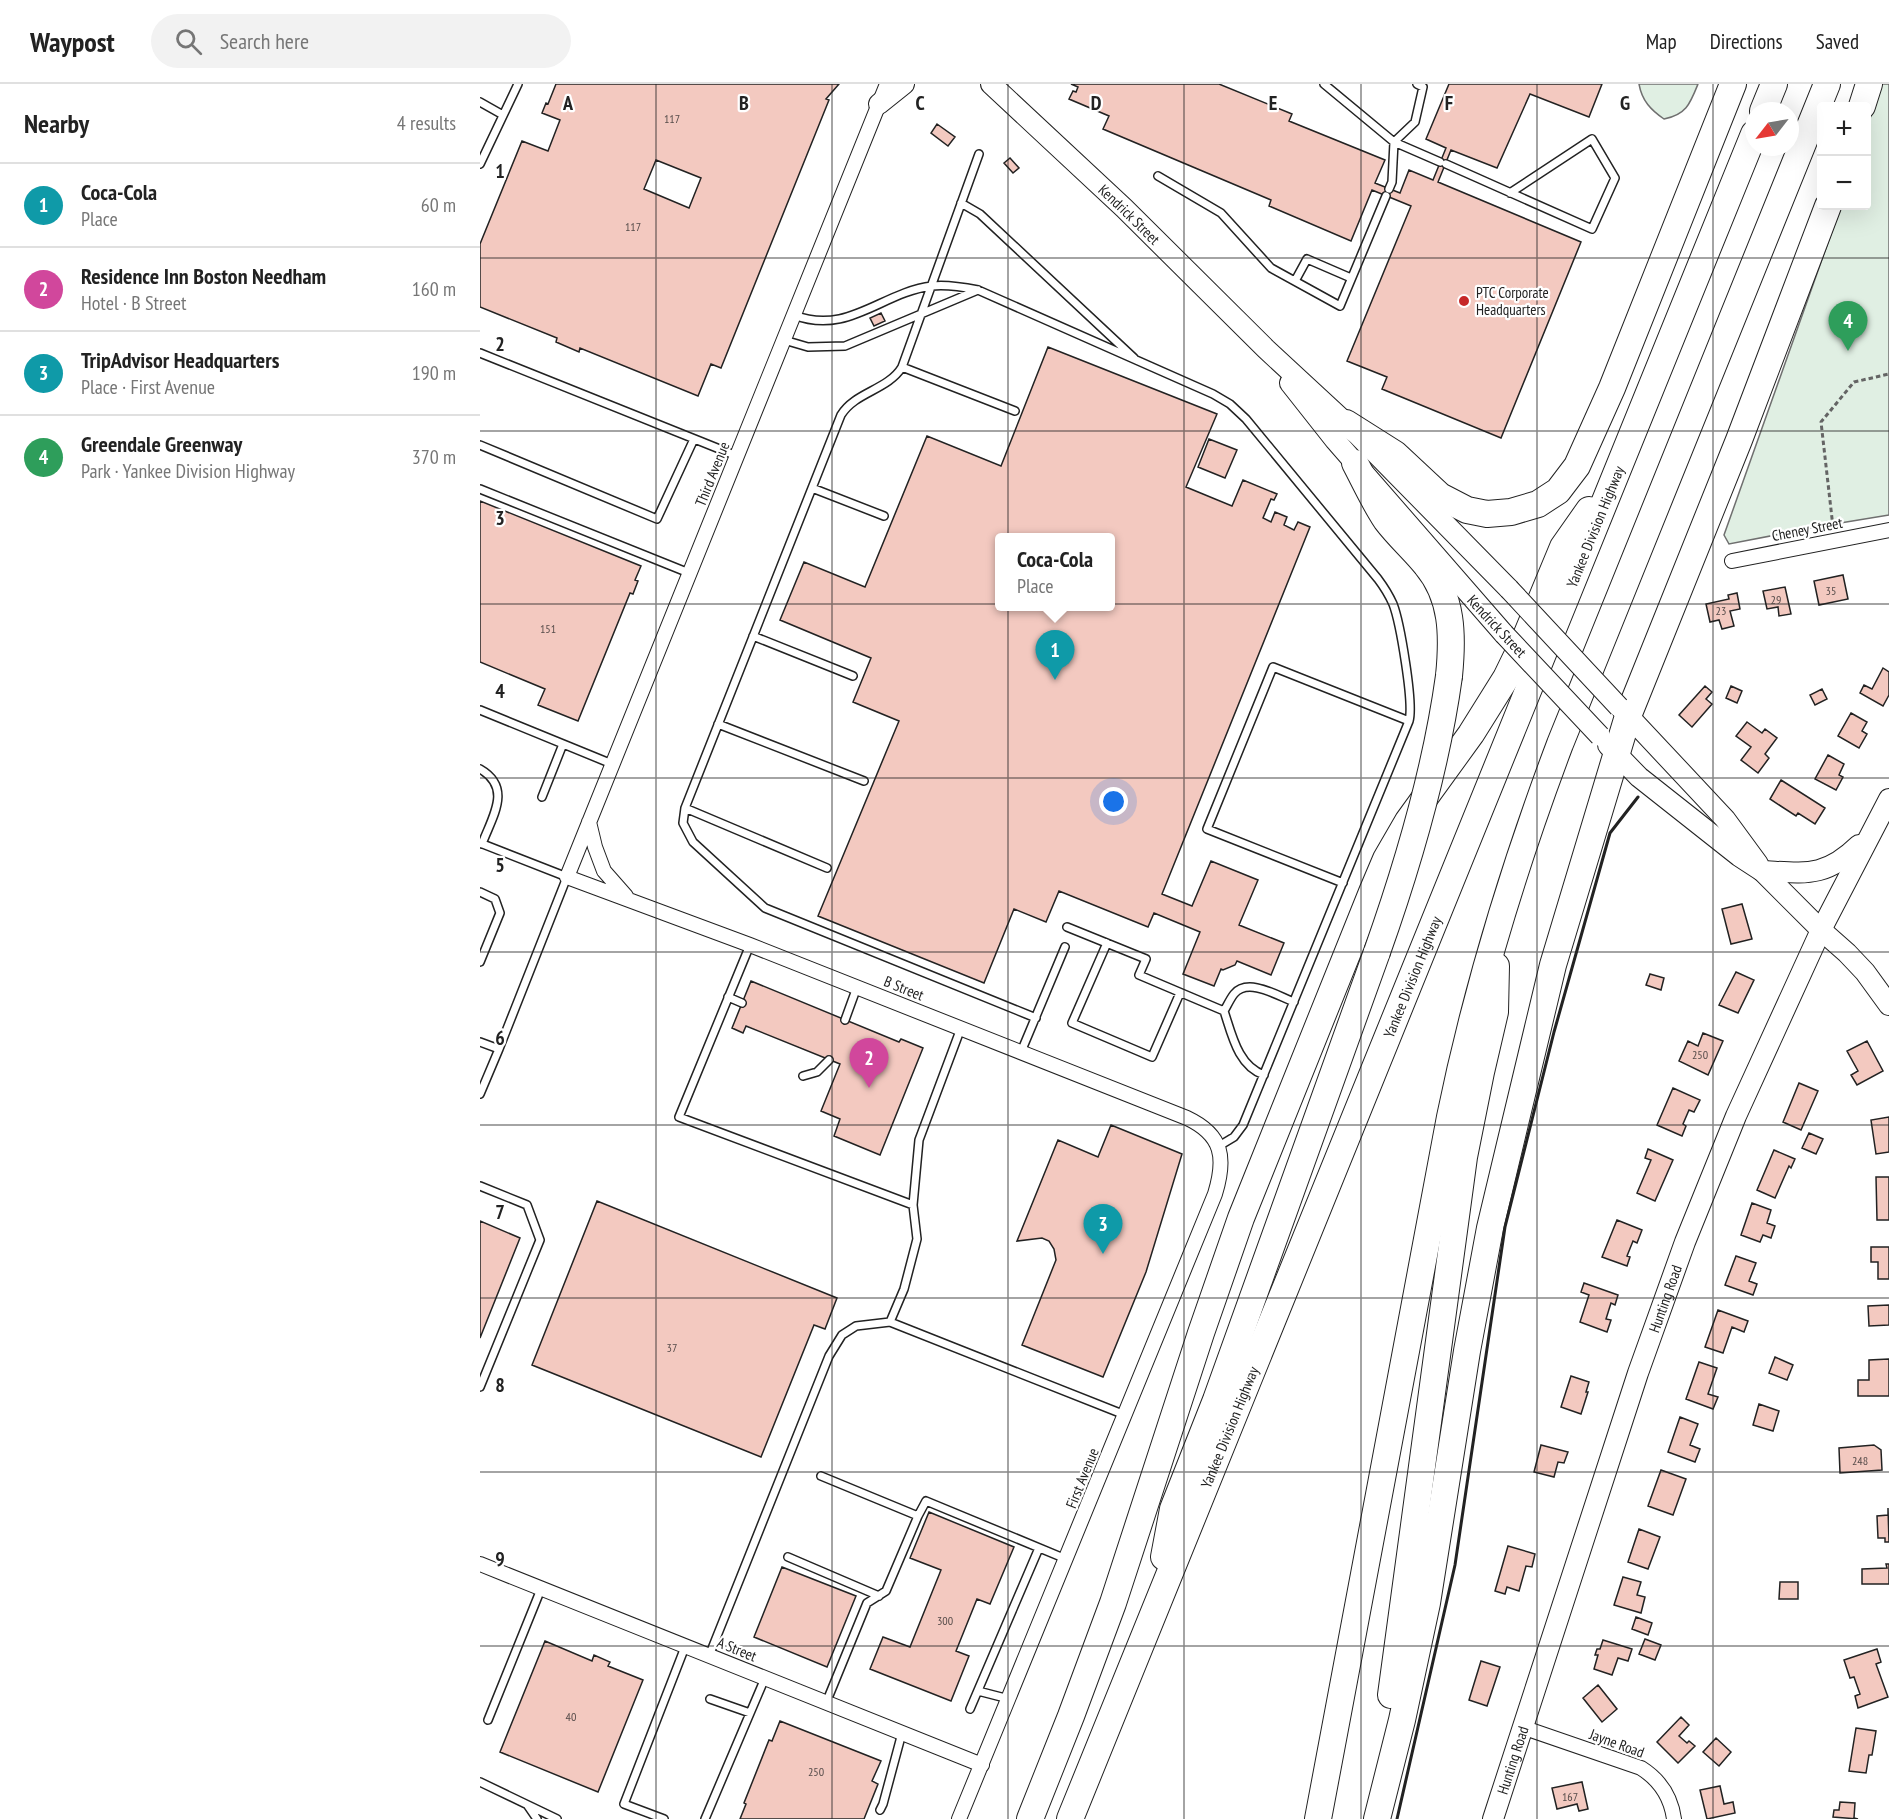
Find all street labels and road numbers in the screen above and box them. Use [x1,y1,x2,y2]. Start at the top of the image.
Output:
street label: Kendrick Street [1095,180,1164,248]
street label: Third Avenue [690,439,734,509]
street label: Yankee Division Highway [1562,463,1628,590]
street label: Cheney Street [1770,513,1844,545]
street label: Kendrick Street [1463,591,1531,661]
street label: Yankee Division Highway [1379,913,1445,1040]
street label: B Street [881,971,927,1005]
street label: Hunting Road [1644,1262,1686,1335]
street label: Yankee Division Highway [1196,1363,1262,1491]
street label: First Avenue [1061,1445,1103,1511]
street label: A Street [715,1633,759,1665]
street label: Hunting Road [1492,1724,1532,1796]
street label: Jayne Road [1586,1724,1647,1762]

